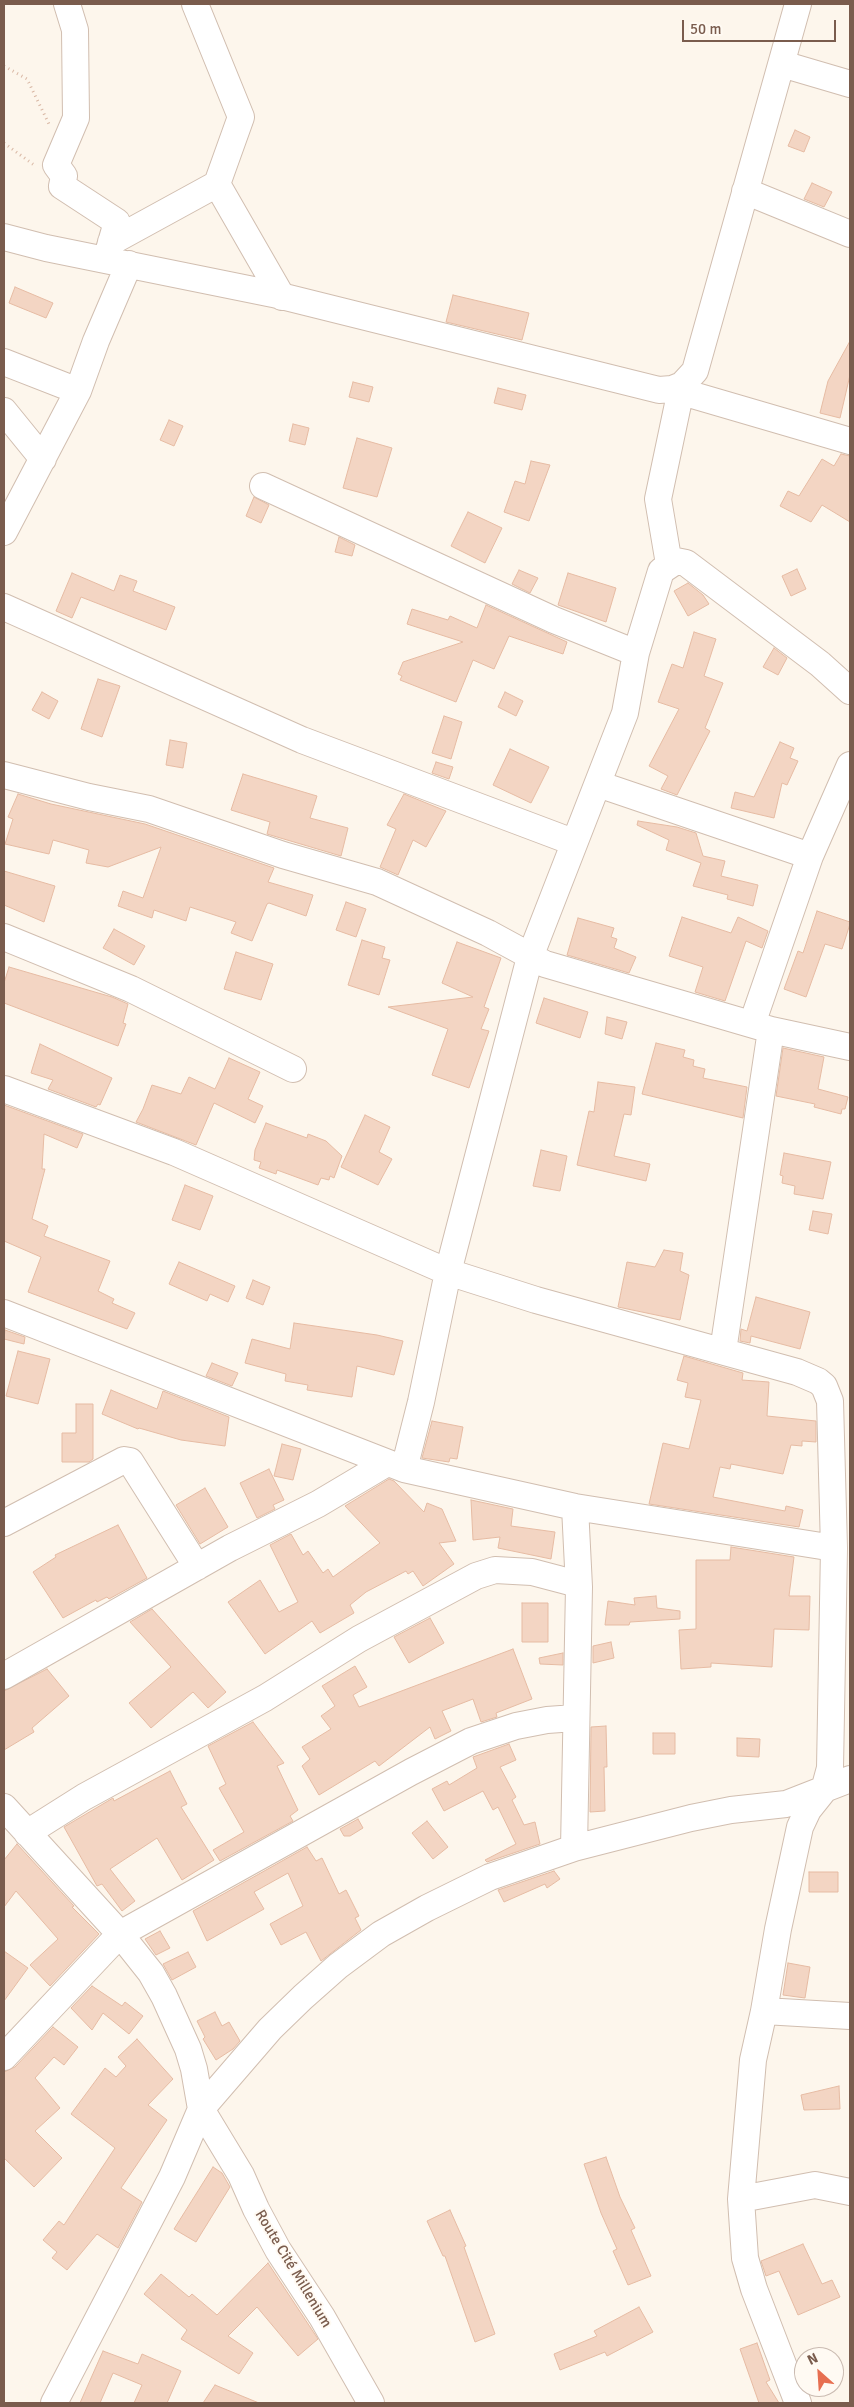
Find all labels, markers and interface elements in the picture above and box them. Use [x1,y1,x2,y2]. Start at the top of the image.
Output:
scale bar [684,10,838,42]
text: 50 m [690,20,721,38]
street label: Route Cité Millenium [251,2207,335,2331]
north arrow [794,2347,844,2397]
text: N [805,2349,821,2369]

